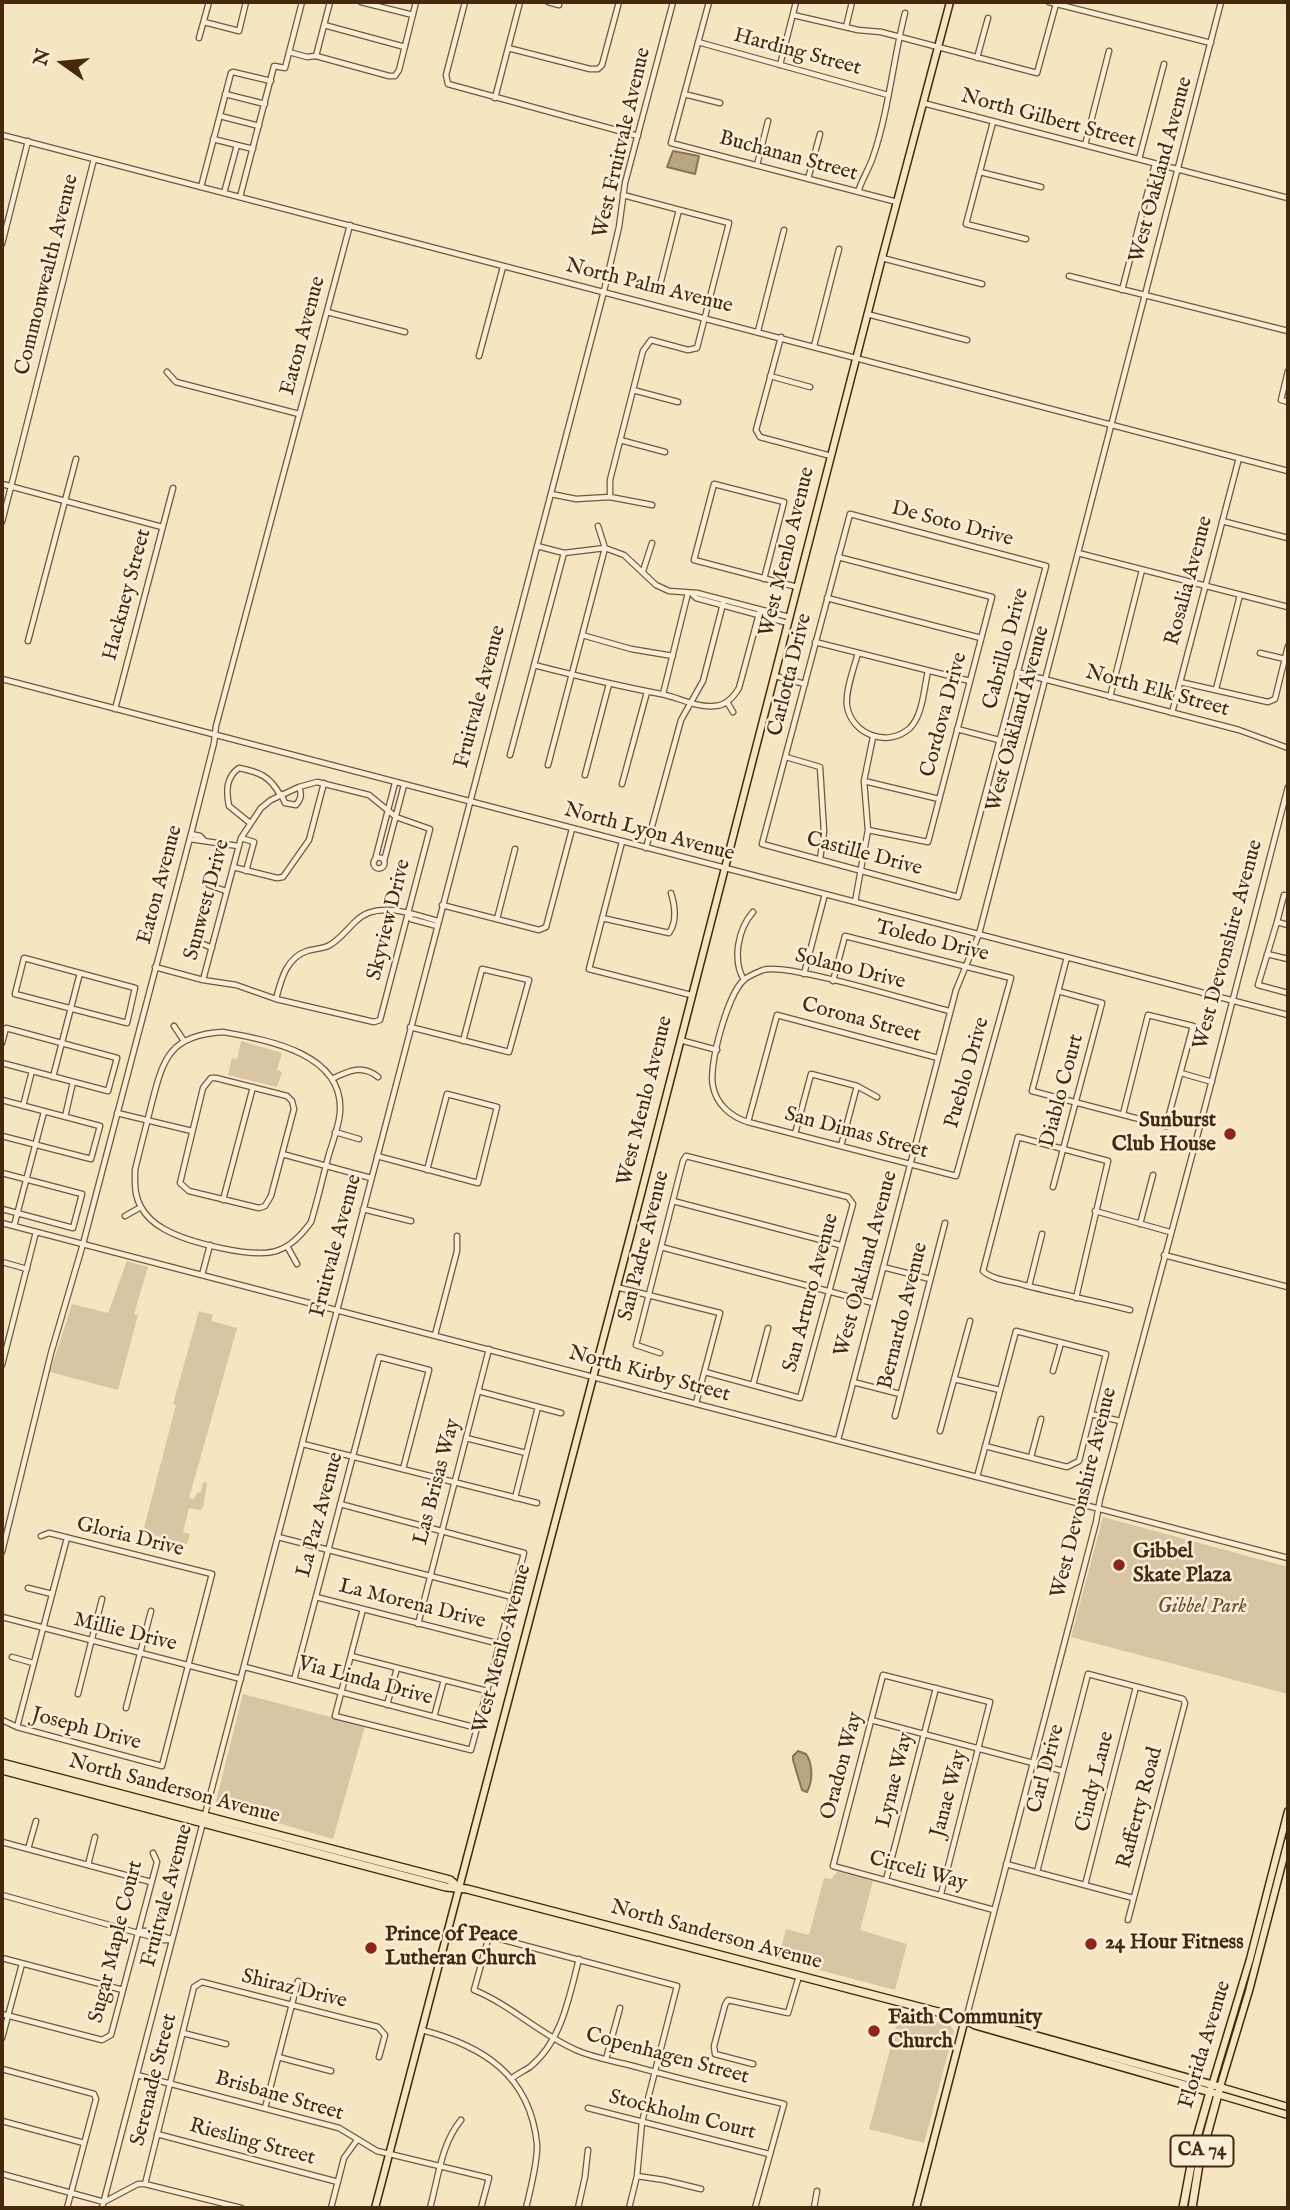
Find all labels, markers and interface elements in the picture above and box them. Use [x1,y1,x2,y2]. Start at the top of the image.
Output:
street label: Harding Street [730,24,864,82]
north arrow [28,28,98,98]
street label: West Fruitvale Avenue [589,45,657,241]
text: N [29,47,56,69]
street label: West Oakland Avenue [1125,74,1199,266]
street label: North Gilbert Street [958,85,1138,155]
street label: Buchanan Street [716,126,860,188]
street label: Commonwealth Avenue [11,172,85,378]
street label: North Palm Avenue [563,254,735,320]
street label: Eaton Avenue [276,274,332,398]
street label: West Menlo Avenue [755,465,821,639]
street label: De Soto Drive [888,497,1016,553]
street label: Rosalia Avenue [1161,514,1219,648]
street label: Hackney Street [98,526,158,664]
street label: Cabrillo Drive [979,585,1035,713]
street label: Carlotta Drive [764,611,818,739]
street label: Fruitvale Avenue [450,623,512,771]
street label: West Oakland Avenue [982,623,1056,815]
street label: Cordova Drive [916,650,974,780]
street label: North Elk Street [1082,661,1232,723]
street label: North Lyon Avenue [561,798,737,868]
street label: Eaton Avenue [133,823,189,947]
street label: Castille Drive [803,827,925,883]
street label: Sunwest Drive [180,837,236,963]
street label: West Devonshire Avenue [1189,837,1269,1053]
street label: Skyview Drive [363,857,417,983]
street label: Toledo Drive [873,916,991,968]
street label: Solano Drive [792,944,908,996]
street label: Corona Street [799,993,923,1049]
street label: West Menlo Avenue [613,1014,679,1188]
street label: Pueblo Drive [940,1015,996,1131]
street label: Diablo Court [1036,1032,1090,1150]
street label: San Dimas Street [781,1103,931,1165]
place label: Sunburst Club House [1112,1109,1216,1159]
marker: Sunburst Club House [1222,1126,1238,1142]
street label: San Padre Avenue [614,1168,676,1324]
street label: West Oakland Avenue [830,1168,904,1360]
street label: Fruitvale Avenue [306,1172,368,1320]
street label: San Arturo Avenue [779,1211,845,1375]
street label: Bernardo Avenue [874,1240,934,1392]
street label: North Kirby Street [565,1341,733,1409]
street label: West Devonshire Avenue [1047,1385,1123,1601]
street label: Las Brisas Way [409,1416,467,1548]
street label: La Paz Avenue [292,1450,350,1580]
street label: Gloria Drive [74,1513,186,1563]
place label: Gibbel Skate Plaza [1133,1540,1231,1590]
marker: Gibbel Skate Plaza [1111,1557,1127,1573]
street label: West Menlo Avenue [468,1562,538,1736]
street label: La Morena Drive [336,1575,488,1635]
park label: Gibbel Park [1157,1595,1247,1621]
street label: Millie Drive [71,1608,179,1658]
street label: Via Linda Drive [295,1652,435,1712]
street label: Joseph Drive [29,1703,143,1757]
street label: Oradon Way [817,1709,869,1823]
street label: Carl Drive [1023,1722,1071,1816]
street label: Cindy Lane [1071,1729,1121,1835]
street label: Lynae Way [872,1730,920,1830]
street label: Rafferty Road [1113,1745,1169,1871]
street label: Janae Way [926,1748,974,1840]
street label: North Sanderson Avenue [66,1750,282,1830]
street label: Fruitvale Avenue [137,1822,199,1970]
street label: Circeli Way [866,1847,970,1897]
street label: Sugar Maple Court [85,1858,149,2026]
street label: North Sanderson Avenue [608,1896,824,1976]
place label: Prince of Peace Lutheran Church [385,1923,536,1973]
place label: 24 Hour Fitness [1105,1931,1244,1957]
marker: 24 Hour Fitness [1083,1936,1099,1952]
marker: Prince of Peace Lutheran Church [363,1940,379,1956]
street label: Shiraz Drive [239,1965,349,2015]
street label: Florida Avenue [1175,1978,1237,2112]
place label: Faith Community Church [888,2006,1042,2056]
street label: Serenade Street [126,2011,184,2149]
street label: Copenhagen Street [583,2023,751,2091]
marker: Faith Community Church [866,2023,882,2039]
street label: Brisbane Street [212,2067,346,2127]
street label: Stockholm Court [606,2086,758,2146]
street label: Riesling Street [186,2114,318,2172]
road number: CA 74 [1170,2136,1234,2166]

